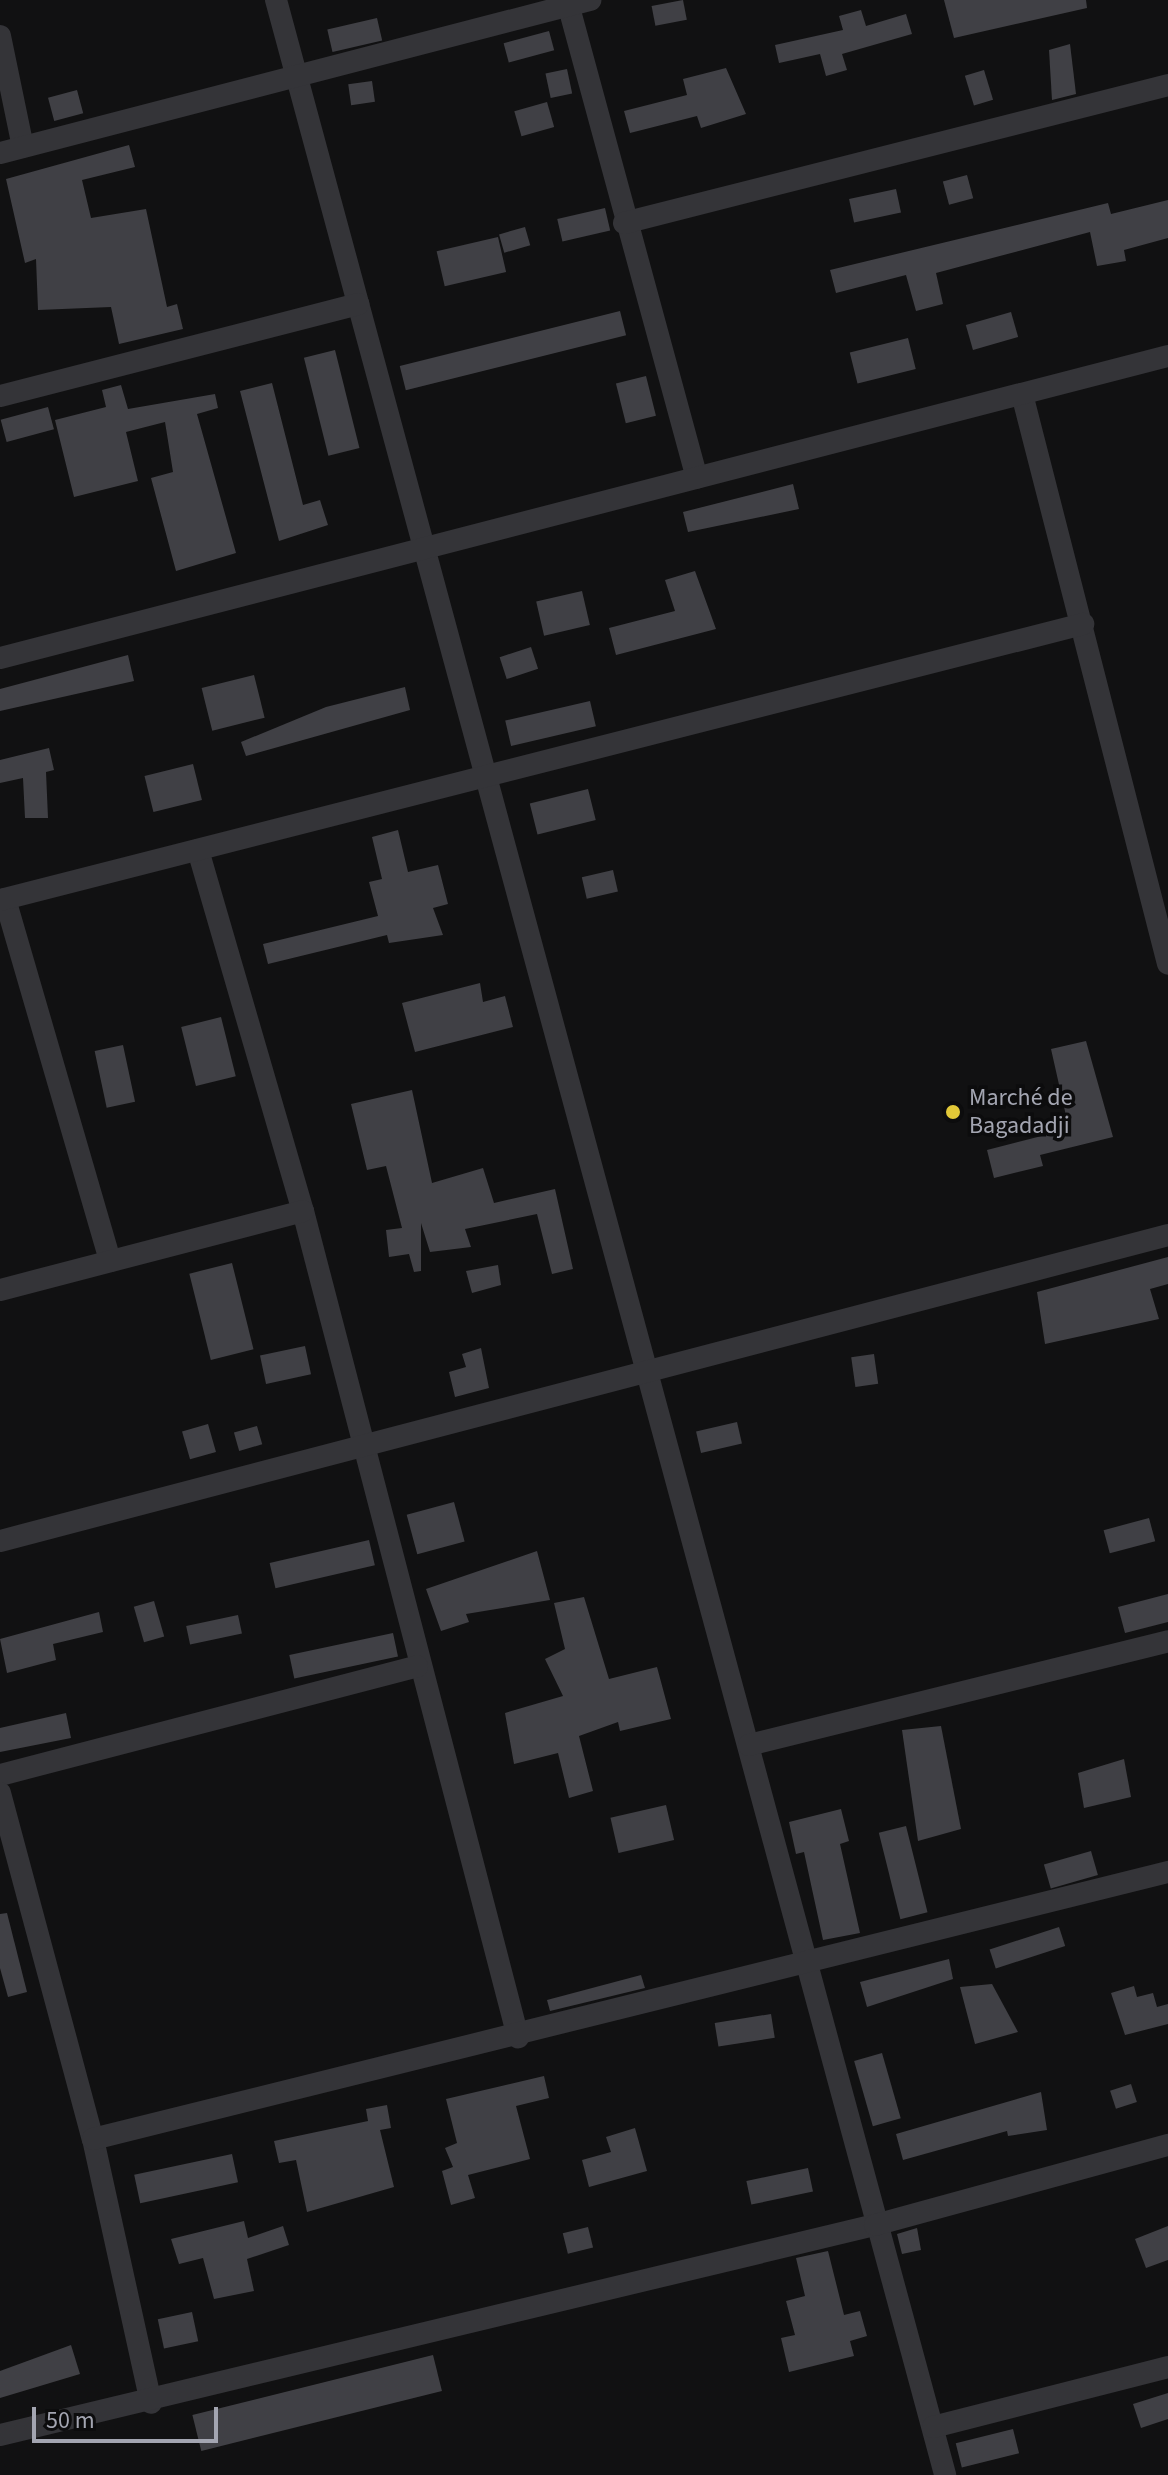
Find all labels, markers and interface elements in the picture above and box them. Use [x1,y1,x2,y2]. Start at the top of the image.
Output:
place label: Marché de Bagadadji [969,1084,1073,1140]
marker: Marché de Bagadadji [944,1103,962,1121]
scale bar [36,2391,222,2441]
text: 50 m [46,2403,95,2438]

